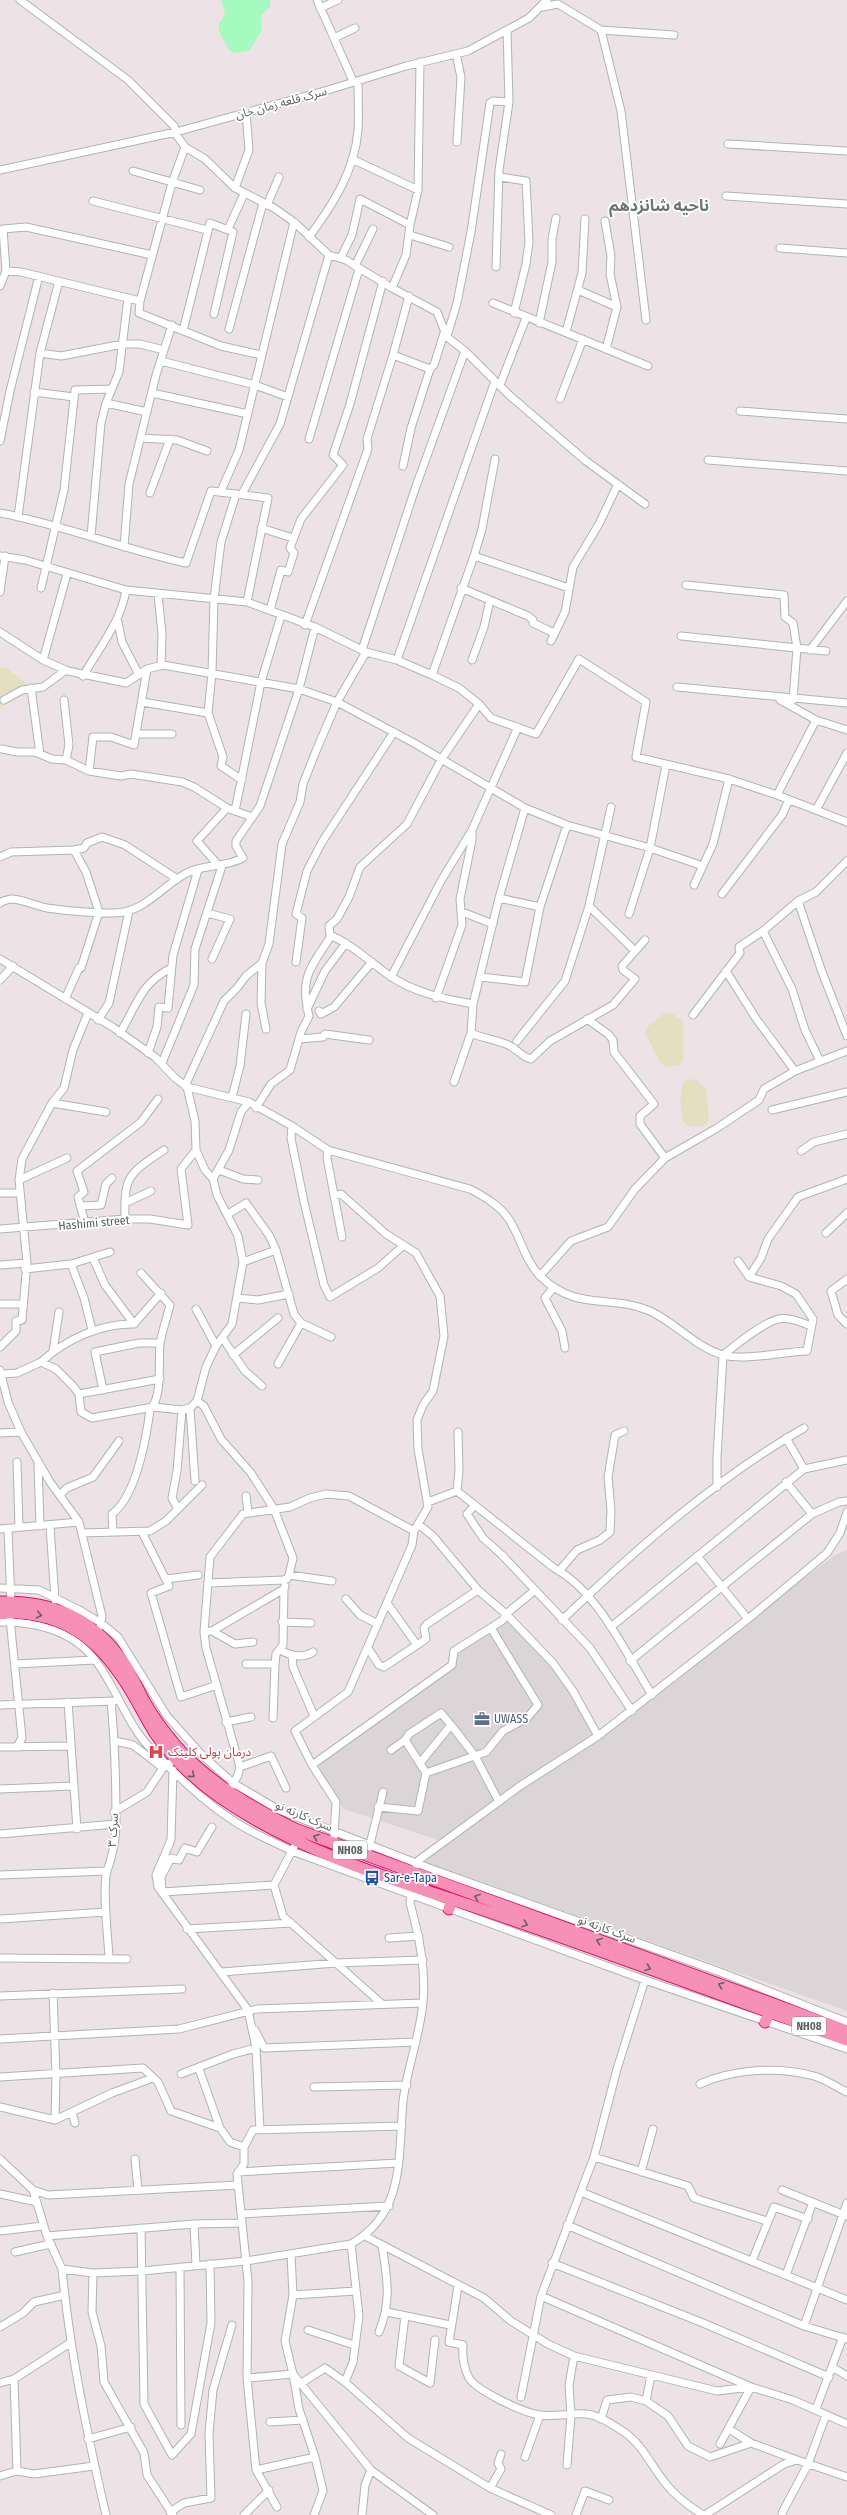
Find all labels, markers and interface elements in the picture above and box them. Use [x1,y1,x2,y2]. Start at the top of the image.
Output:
street label: سرک قلعه زمان خان [234,84,328,122]
district label: ناحیه شانزدهم [609,196,709,218]
street label: Hashimi street [58,1213,130,1233]
one-way arrow [36,1610,42,1618]
office icon: UWASS [473,1710,491,1728]
place label: UWASS [494,1712,528,1726]
hospital icon: درمان پولی کلینک [147,1743,165,1761]
place label: درمان پولی کلینک [168,1745,252,1760]
one-way arrow [187,1770,195,1777]
street label: سرک کارته نو [273,1798,335,1834]
street label: سرک ۳ [105,1813,121,1847]
one-way arrow [312,1833,319,1841]
road number: NH08 [333,1841,367,1859]
bus stop icon: Sar-e-Tapa [363,1869,381,1887]
place label: Sar-e-Tapa [384,1871,437,1885]
one-way arrow [473,1893,480,1901]
street label: سرک کارته نو [576,1912,638,1946]
one-way arrow [522,1920,529,1928]
one-way arrow [596,1937,603,1945]
one-way arrow [644,1963,651,1972]
one-way arrow [718,1981,725,1989]
road number: NH08 [792,2017,826,2035]

